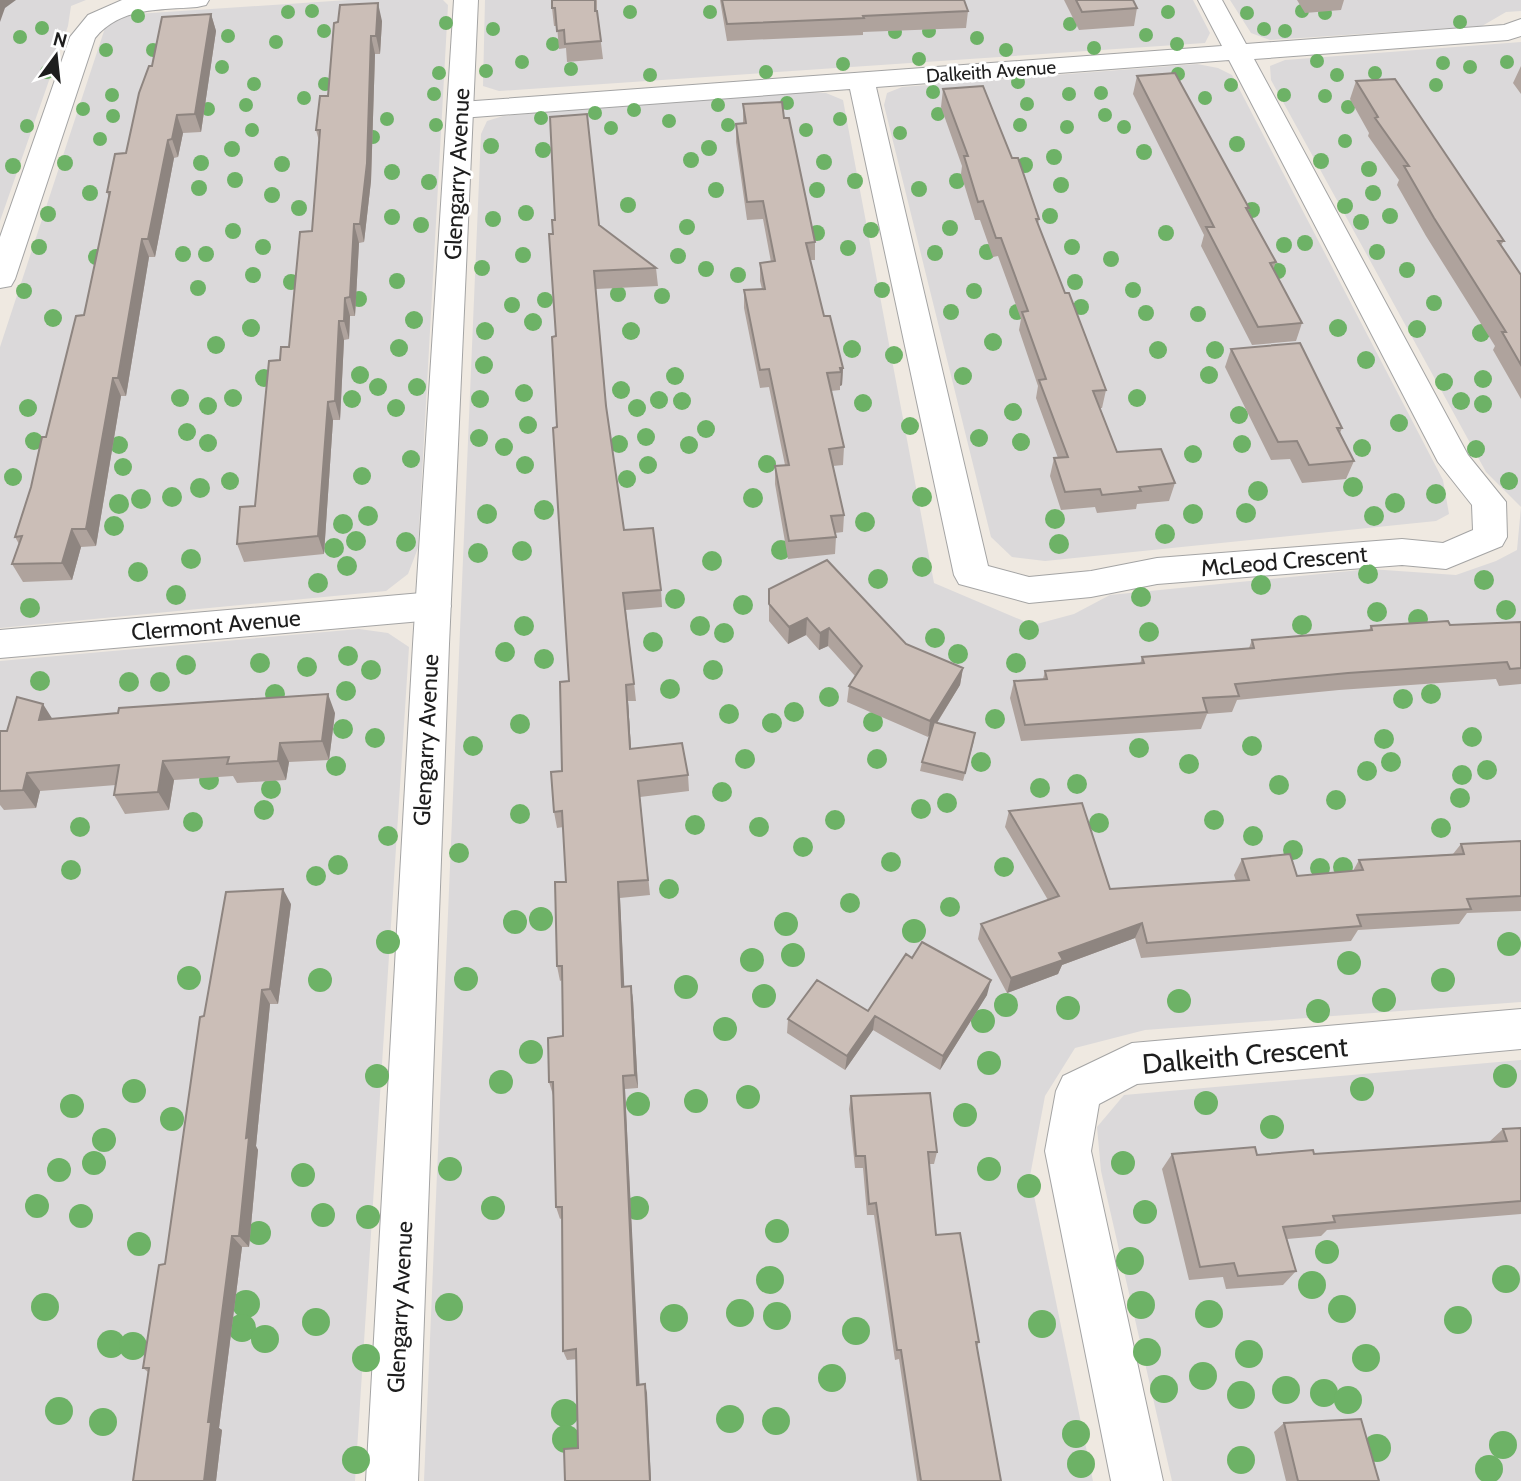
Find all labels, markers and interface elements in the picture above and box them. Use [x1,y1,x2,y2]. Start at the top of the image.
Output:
north arrow [21,21,91,91]
text: N [51,27,70,53]
street label: Dalkeith Avenue [925,55,1057,88]
street label: Glengarry Avenue [439,87,475,261]
street label: McLeod Crescent [1200,540,1369,582]
street label: Clermont Avenue [130,604,302,646]
street label: Glengarry Avenue [408,653,444,827]
street label: Dalkeith Crescent [1141,1029,1349,1081]
street label: Glengarry Avenue [382,1220,418,1394]

